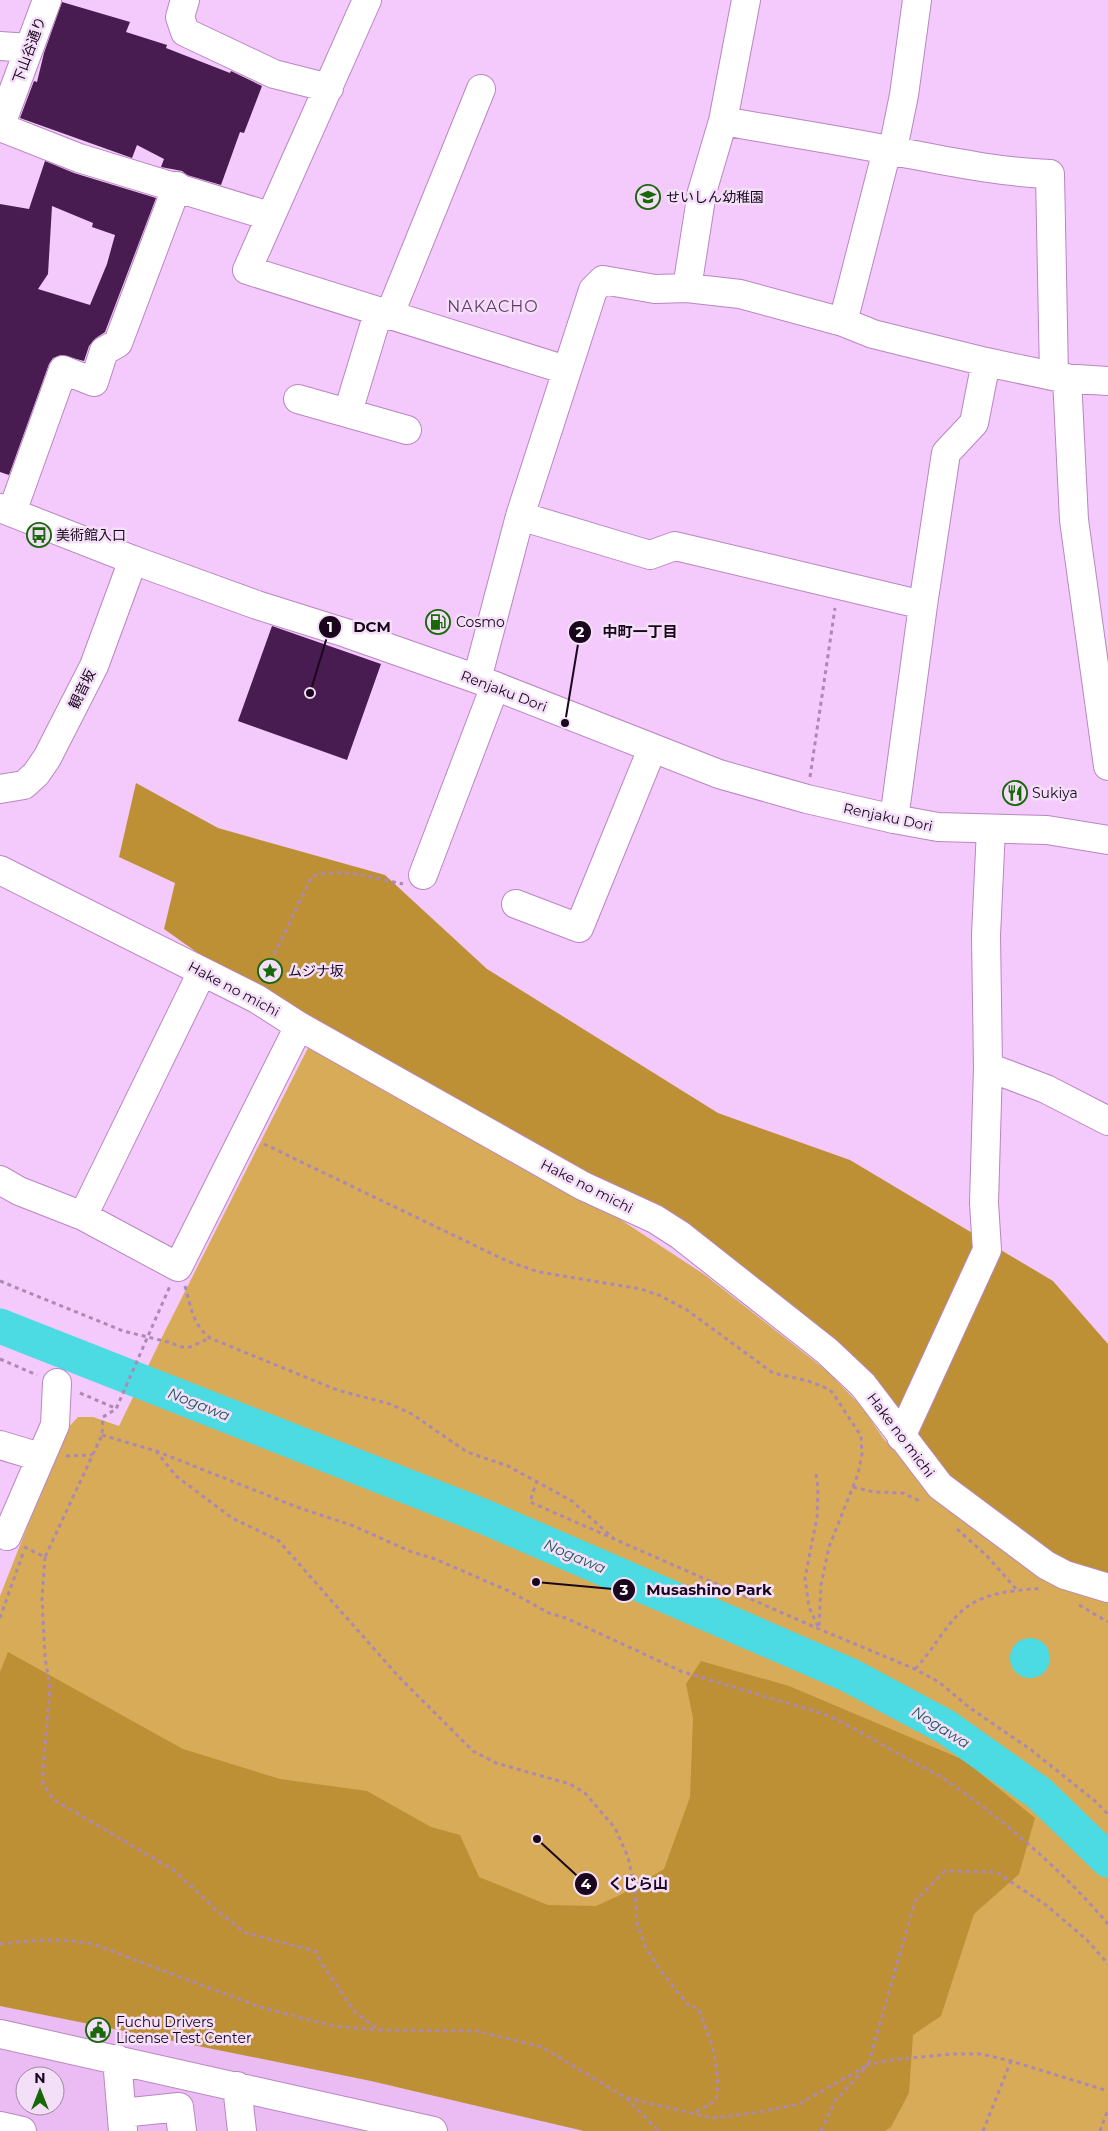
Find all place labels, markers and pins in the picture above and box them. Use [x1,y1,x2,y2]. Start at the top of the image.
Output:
school or university icon: せいしん幼稚園 [635,184,661,210]
place label: せいしん幼稚園 [666,188,764,206]
bus stop icon: 美術館入口 [26,522,52,548]
place label: 美術館入口 [56,526,126,544]
fuel station icon: Cosmo [425,609,451,635]
callout: DCM [318,612,401,642]
place label: Cosmo [456,613,505,631]
callout: 中町一丁目 [568,617,688,647]
restaurant icon: Sukiya [1002,780,1028,806]
place label: Sukiya [1032,784,1078,802]
place icon: ムジナ坂 [257,958,283,984]
place label: ムジナ坂 [288,962,344,980]
callout: Musashino Park [611,1575,782,1605]
callout: くじら山 [573,1869,678,1899]
place label: Fuchu Drivers License Test Center [116,2013,252,2047]
public building icon: Fuchu Drivers License Test Center [85,2017,111,2043]

